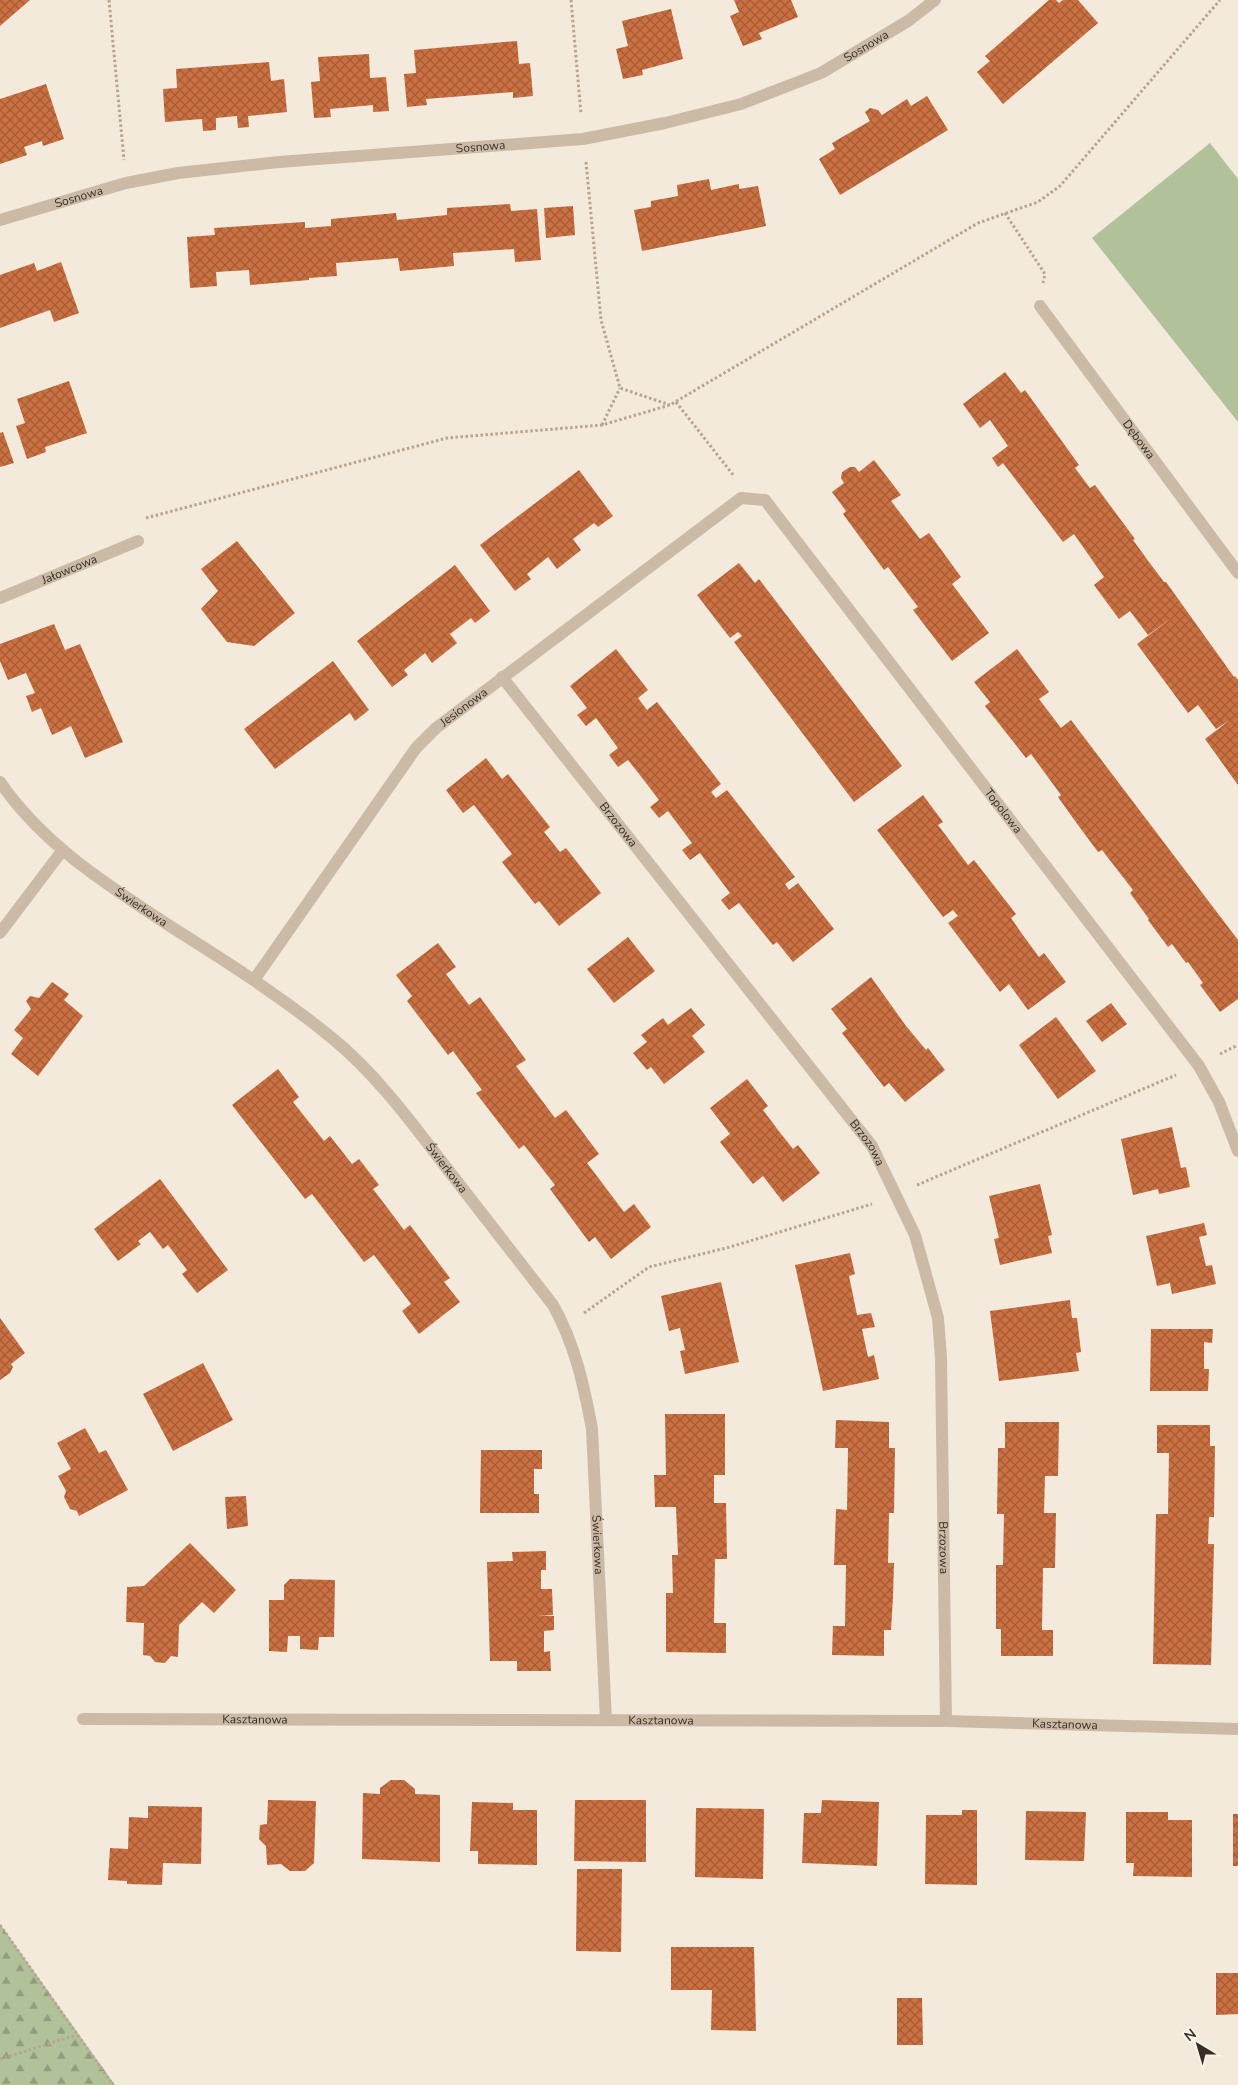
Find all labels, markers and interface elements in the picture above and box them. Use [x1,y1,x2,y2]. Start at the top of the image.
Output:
street label: Sosnowa [841,26,892,66]
street label: Sosnowa [455,137,506,157]
street label: Sosnowa [53,182,105,212]
street label: Dębowa [1119,416,1159,462]
street label: Jałowcowa [38,551,100,588]
street label: Jesionowa [436,684,491,731]
street label: Topolowa [981,785,1026,837]
street label: Brzozowa [596,799,641,850]
street label: Świerkowa [112,884,171,930]
street label: Brzozowa [846,1116,888,1168]
street label: Świerkowa [422,1139,471,1196]
street label: Świerkowa [588,1515,607,1575]
street label: Brzozowa [935,1521,952,1574]
street label: Kasztanowa [222,1711,288,1727]
street label: Kasztanowa [628,1712,694,1728]
street label: Kasztanowa [1032,1715,1098,1733]
north arrow [1173,2020,1223,2070]
text: N [1180,2024,1200,2046]

